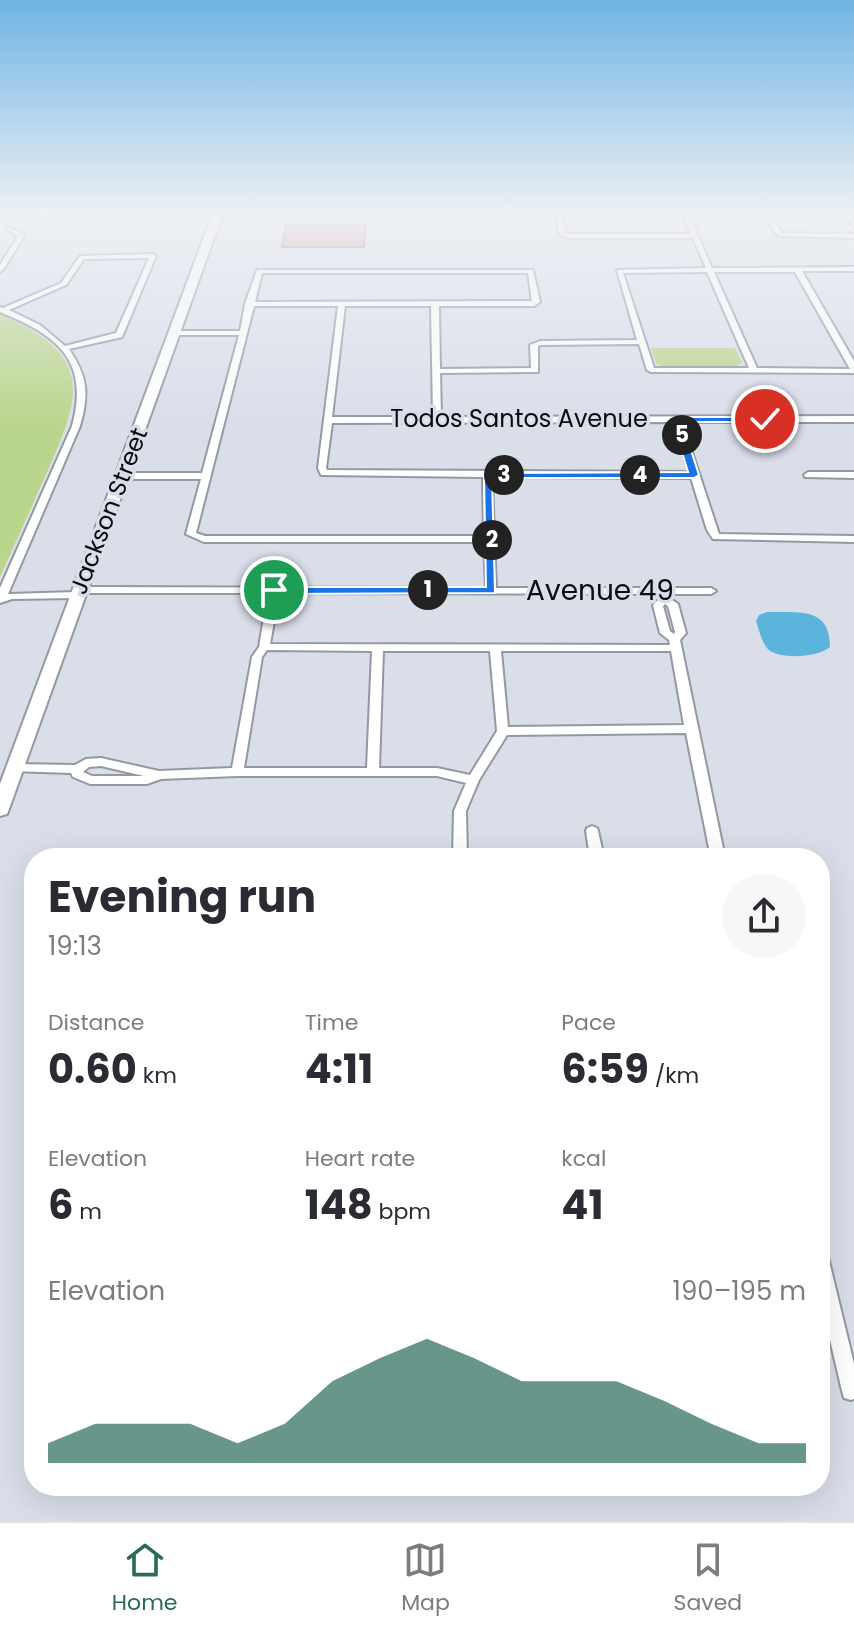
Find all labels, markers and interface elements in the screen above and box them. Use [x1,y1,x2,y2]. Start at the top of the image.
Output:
pin [731,385,799,453]
icon: check [743,397,787,441]
street label: Todos Santos Avenue [390,402,648,435]
pin: 5 [662,415,702,455]
text: 5 [675,419,689,450]
street label: Jackson Street [62,423,155,599]
pin: 3 [484,455,524,495]
pin: 4 [620,455,660,495]
text: 3 [497,459,511,490]
text: 4 [633,459,647,490]
pin: 2 [472,520,512,560]
text: 2 [486,524,498,555]
pin [240,556,308,624]
icon: arrive [252,568,296,612]
pin: 1 [408,570,448,610]
street label: Avenue 49 [526,571,674,610]
text: 1 [424,574,432,605]
text: Evening run [48,866,316,927]
button: share [722,874,806,958]
text: 19:13 [48,928,102,964]
text: Distance [48,1007,144,1038]
text: Time [305,1007,358,1038]
text: Pace [561,1007,616,1038]
text: 0.60 [48,1041,137,1097]
text: 4:11 [305,1041,373,1097]
text: 6:59 [561,1041,649,1097]
text: km [137,1060,177,1091]
text: /km [649,1060,699,1091]
text: Elevation [48,1143,147,1174]
text: Heart rate [305,1143,415,1174]
text: kcal [561,1143,606,1174]
text: 6 [48,1177,73,1233]
text: 148 [305,1177,373,1233]
text: 41 [561,1177,603,1233]
text: m [73,1196,102,1227]
text: bpm [373,1196,431,1227]
text: Elevation [48,1273,165,1309]
text: 190–195 m [673,1273,806,1309]
tab: Home [112,1538,177,1619]
tab: Map [401,1538,450,1619]
tab: Saved [674,1538,742,1619]

